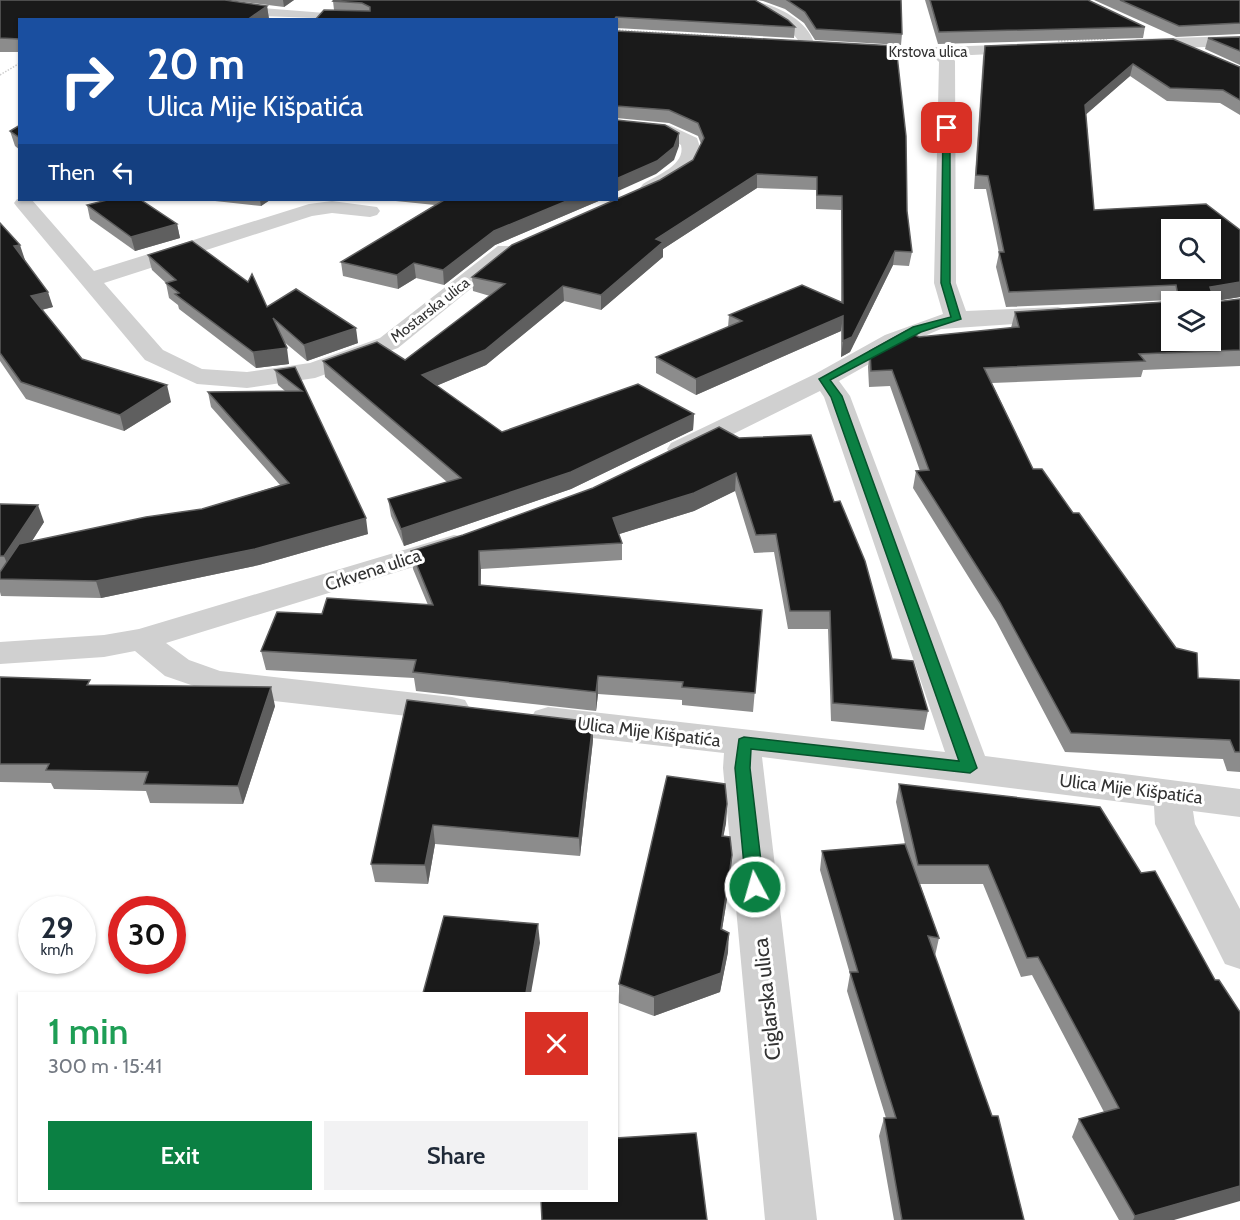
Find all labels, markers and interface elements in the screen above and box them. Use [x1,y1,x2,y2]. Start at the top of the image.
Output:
text: 20 m [147,38,245,90]
icon: right [48,42,126,120]
street label: Krstova ulica [888,43,968,61]
text: Ulica Mije Kišpatića [147,90,363,123]
pin [921,102,972,153]
icon: arrive [930,111,963,144]
icon: left [107,156,140,189]
text: Then [48,159,95,186]
map controls [1161,219,1221,351]
button: search [1161,219,1221,279]
street label: Mostarska ulica [387,273,474,346]
button: layers [1161,291,1221,351]
street label: Crkvena ulica [322,544,424,596]
street label: Ulica Mije Kišpatića [576,712,722,752]
street label: Ulica Mije Kišpatića [1058,769,1204,809]
position arrow [723,855,787,919]
speed limit sign: 30 [108,896,186,974]
text: 29 [41,909,73,946]
street label: Ciglarska ulica [748,937,785,1062]
text: km/h [41,941,73,959]
text: 1 min [48,1009,128,1053]
button: close [525,1012,588,1075]
text: 300 m · 15:41 [48,1054,162,1078]
button: Exit [48,1121,312,1190]
button: Share [324,1121,588,1190]

